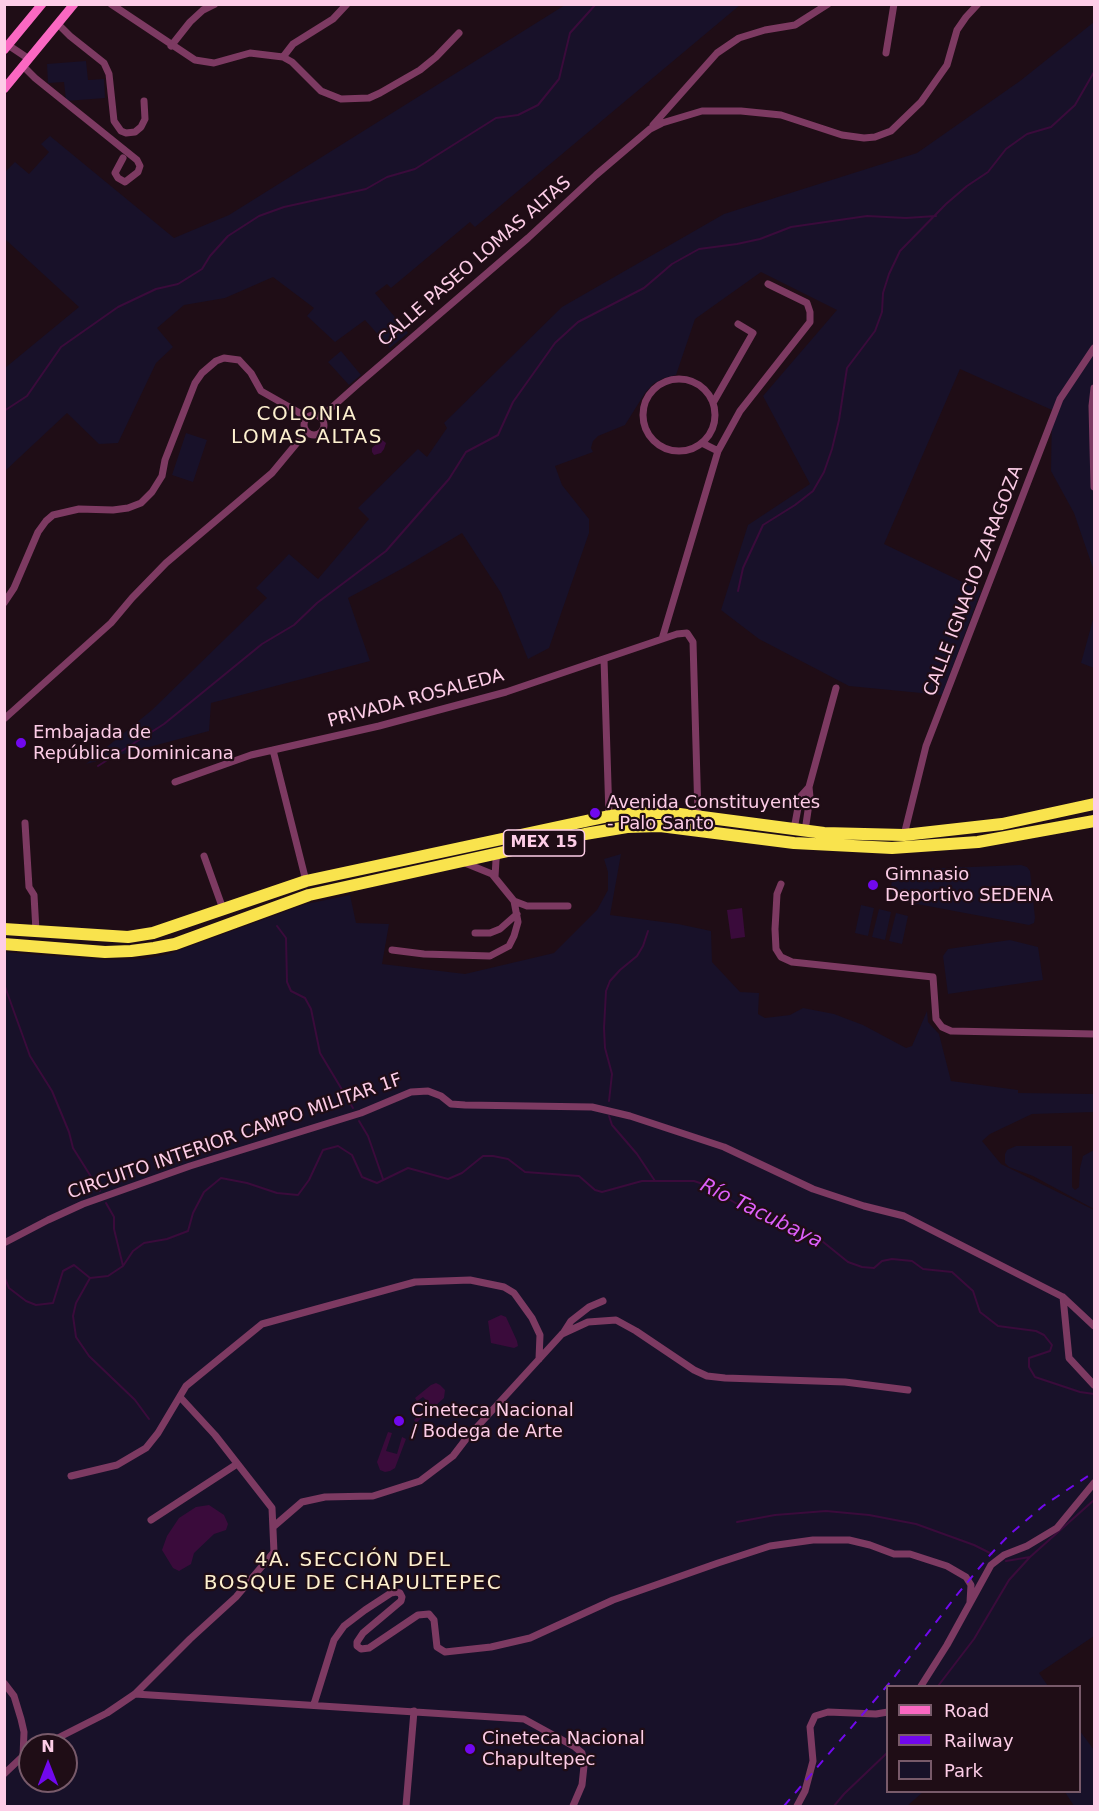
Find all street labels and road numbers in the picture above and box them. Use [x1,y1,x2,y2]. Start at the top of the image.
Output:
street label: CALLE PASEO LOMAS ALTAS [374,172,576,352]
street label: CALLE IGNACIO ZARAGOZA [920,462,1028,700]
street label: PRIVADA ROSALEDA [325,665,507,733]
road number: MEX 15 [504,830,584,856]
street label: CIRCUITO INTERIOR CAMPO MILITAR 1F [65,1069,405,1205]

